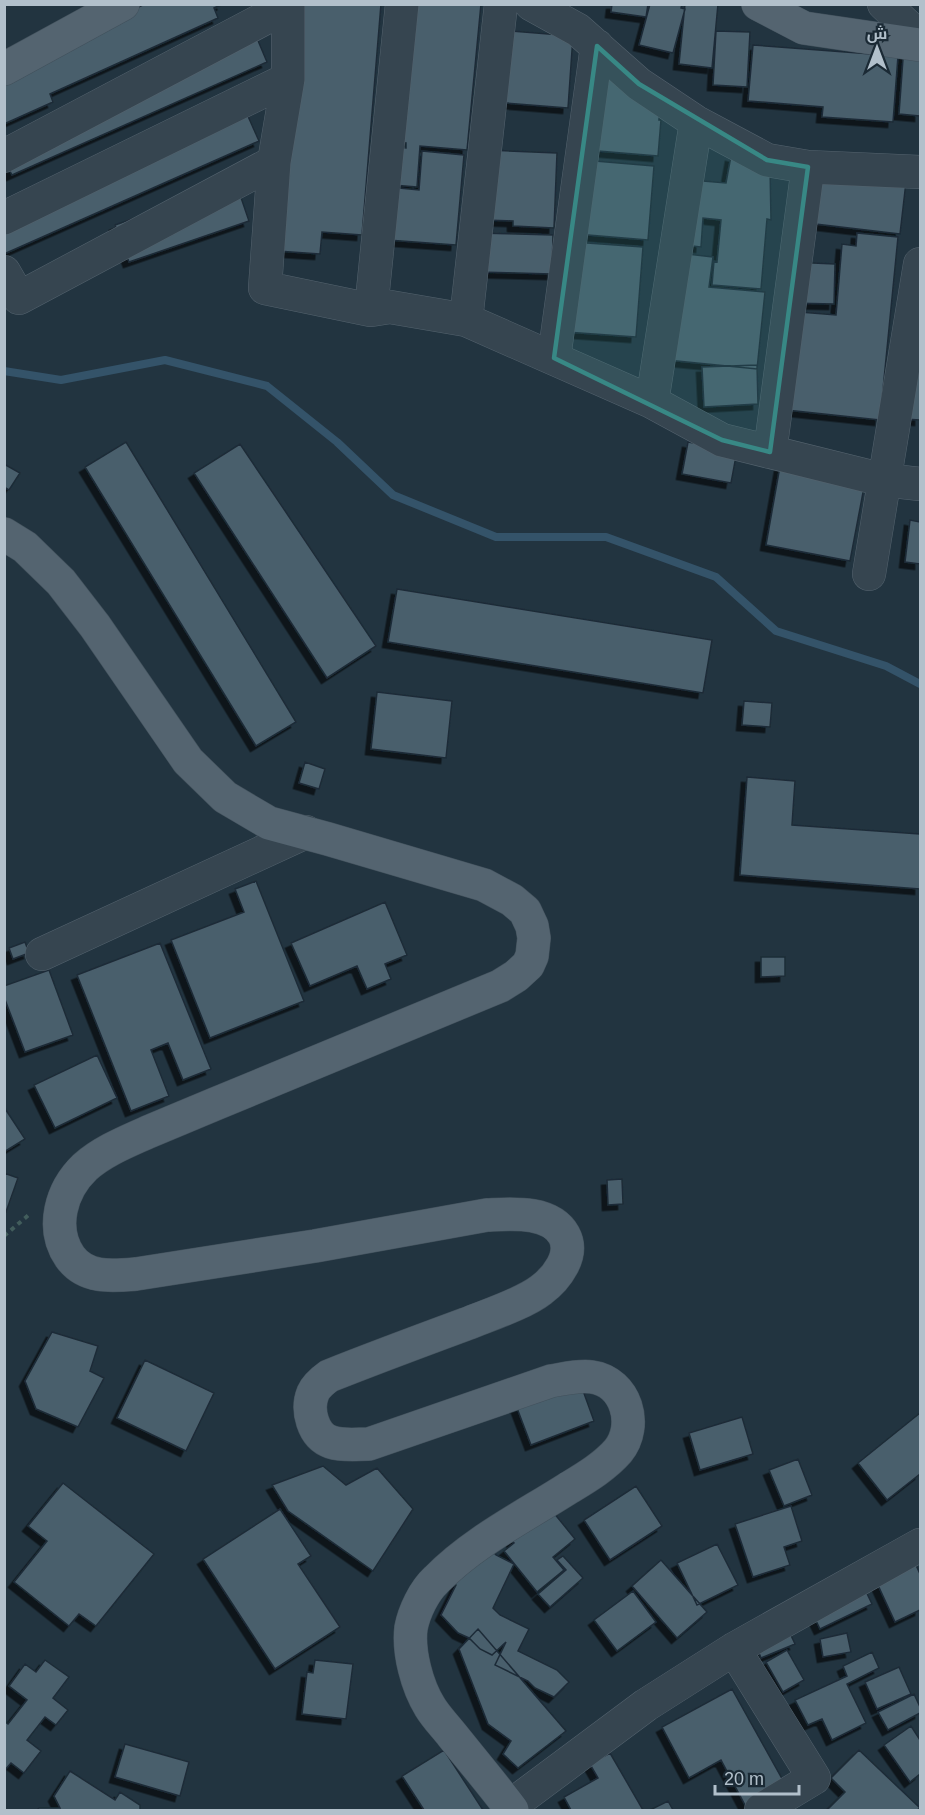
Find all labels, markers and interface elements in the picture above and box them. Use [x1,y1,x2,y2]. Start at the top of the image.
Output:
north arrow [847,18,907,78]
text: ش [867,25,887,43]
scale bar [715,1758,799,1796]
text: 20 m [724,1769,764,1789]

